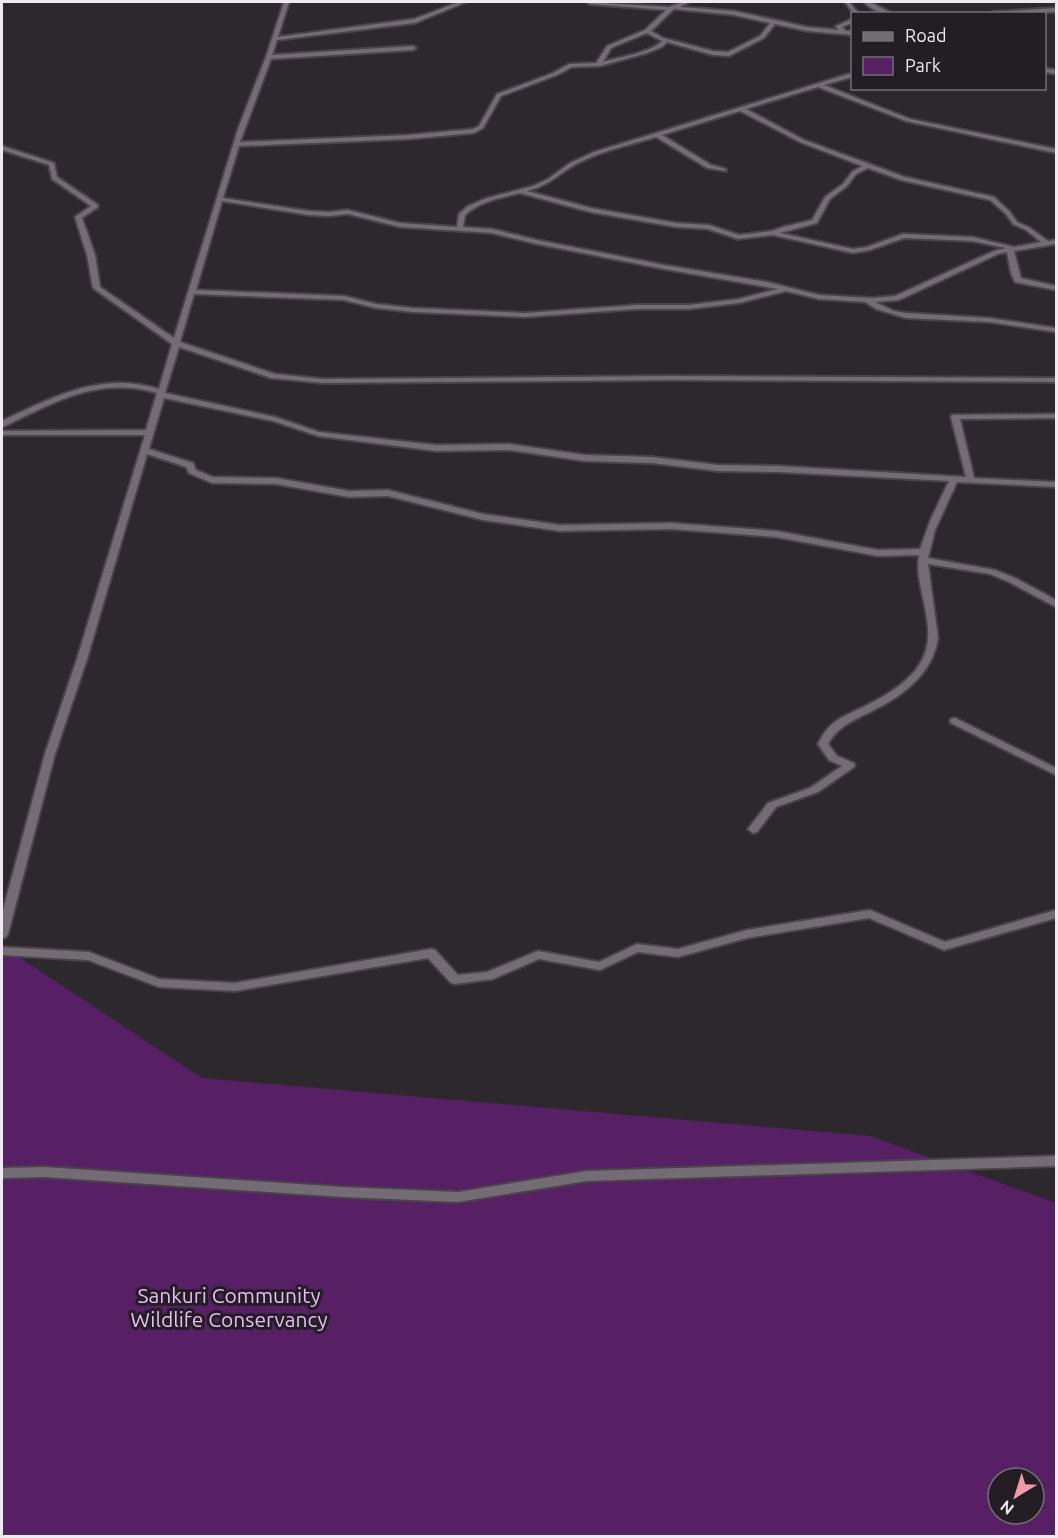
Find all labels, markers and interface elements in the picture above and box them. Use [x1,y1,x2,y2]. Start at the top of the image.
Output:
legend [851,12,1046,90]
text: Road [905,25,947,45]
text: Park [905,55,941,75]
park label: Sankuri Community Wildlife Conservancy [130,1283,328,1331]
north arrow [986,1466,1046,1526]
text: N [997,1497,1017,1519]

